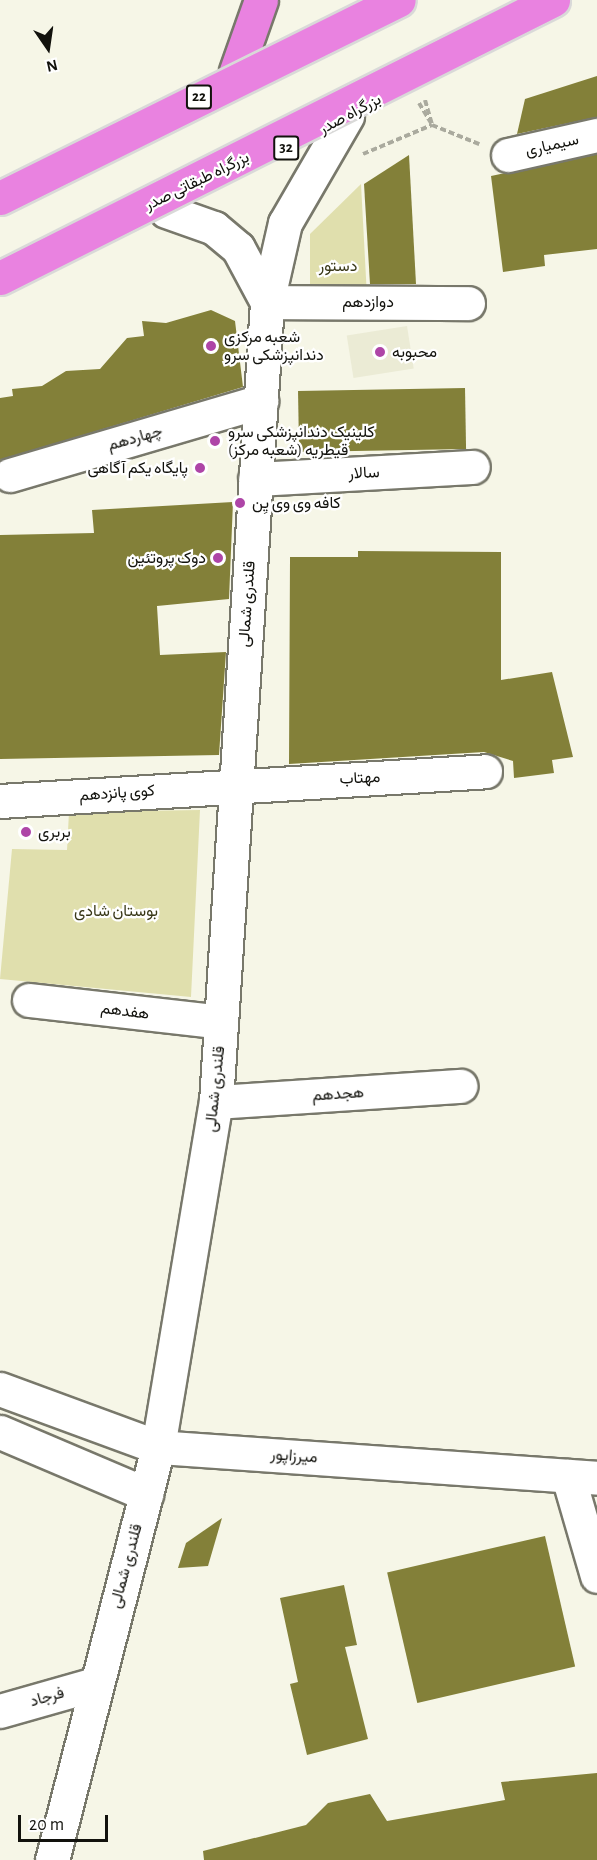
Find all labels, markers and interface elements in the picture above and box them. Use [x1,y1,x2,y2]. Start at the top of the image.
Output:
north arrow [18,18,78,78]
text: N [45,56,59,75]
road number: 22 [186,85,212,109]
street label: بزرگراه صدر [315,90,385,138]
street label: سیمیاری [523,130,581,160]
road number: 32 [272,136,300,160]
street label: بزرگراه طبقاتی صدر [142,147,252,215]
park label: دستور [319,256,357,276]
street label: دوازدهم [342,292,394,312]
place label: شعبه مرکزی دندانپزشکی سرو [224,327,324,365]
marker: شعبه مرکزی دندانپزشکی سرو [202,337,220,355]
place label: محبوبه [392,342,437,362]
marker: محبوبه [373,345,387,359]
street label: چهاردهم [105,421,165,455]
place label: کلینیک دندانپزشکی سرو قیطریه (شعبه مرکز) [228,422,375,460]
marker: کلینیک دندانپزشکی سرو قیطریه (شعبه مرکز) [206,432,224,450]
place label: پایگاه یکم آگاهی [87,458,188,478]
marker: پایگاه یکم آگاهی [193,461,207,475]
street label: سالار [348,463,380,483]
place label: کافه وی وی یِن [252,493,341,513]
marker: کافه وی وی یِن [233,496,247,510]
place label: دوک پروتئین [127,548,206,568]
marker: دوک پروتئین [211,551,225,565]
street label: قلندری شمالی [234,560,260,648]
street label: مهتاب [339,767,381,789]
street label: کوی پانزدهم [79,781,155,805]
place label: بربری [38,822,71,842]
marker: بربری [19,825,33,839]
park label: بوستان شادی [74,901,158,921]
street label: هفدهم [100,998,150,1024]
street label: قلندری شمالی [201,1045,229,1133]
street label: هجدهم [311,1083,365,1105]
street label: میرزاپور [270,1445,318,1467]
street label: قلندری شمالی [106,1522,146,1610]
street label: فرجاد [28,1683,66,1711]
scale bar [21,1803,111,1841]
text: 20 m [29,1816,64,1834]

